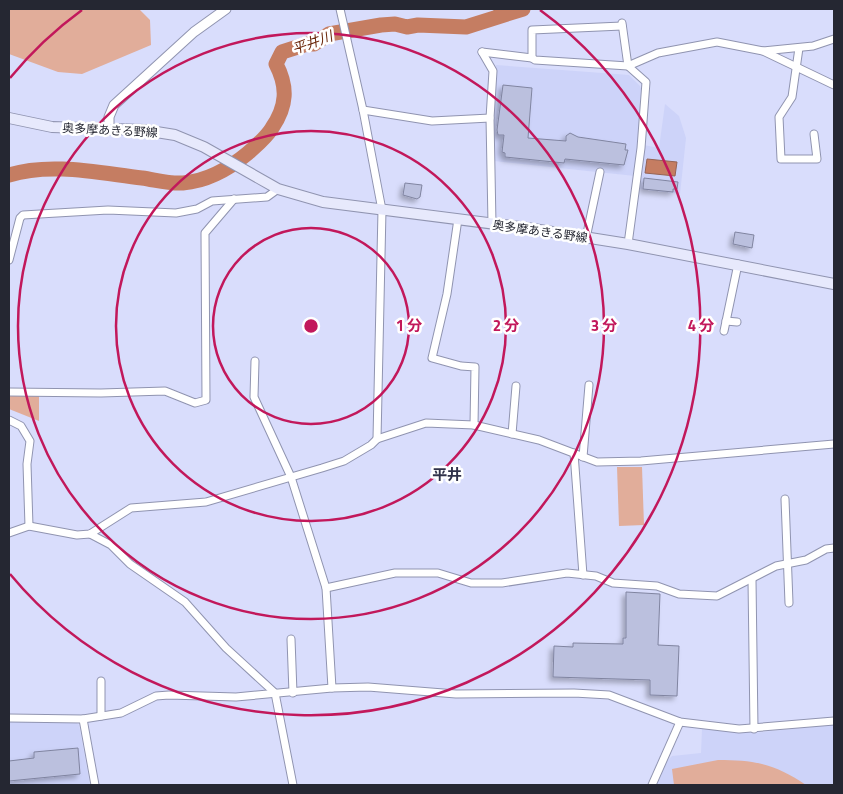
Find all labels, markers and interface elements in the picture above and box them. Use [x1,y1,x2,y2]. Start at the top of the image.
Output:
water label: 平井川 [289,24,337,59]
street label: 奥多摩あきる野線 [62,118,158,142]
street label: 奥多摩あきる野線 [491,215,589,247]
text: 1 分 [396,314,422,337]
text: 2 分 [493,314,519,337]
text: 3 分 [591,314,617,337]
text: 4 分 [688,314,714,337]
centre of rings [302,317,320,335]
district label: 平井 [432,463,462,486]

